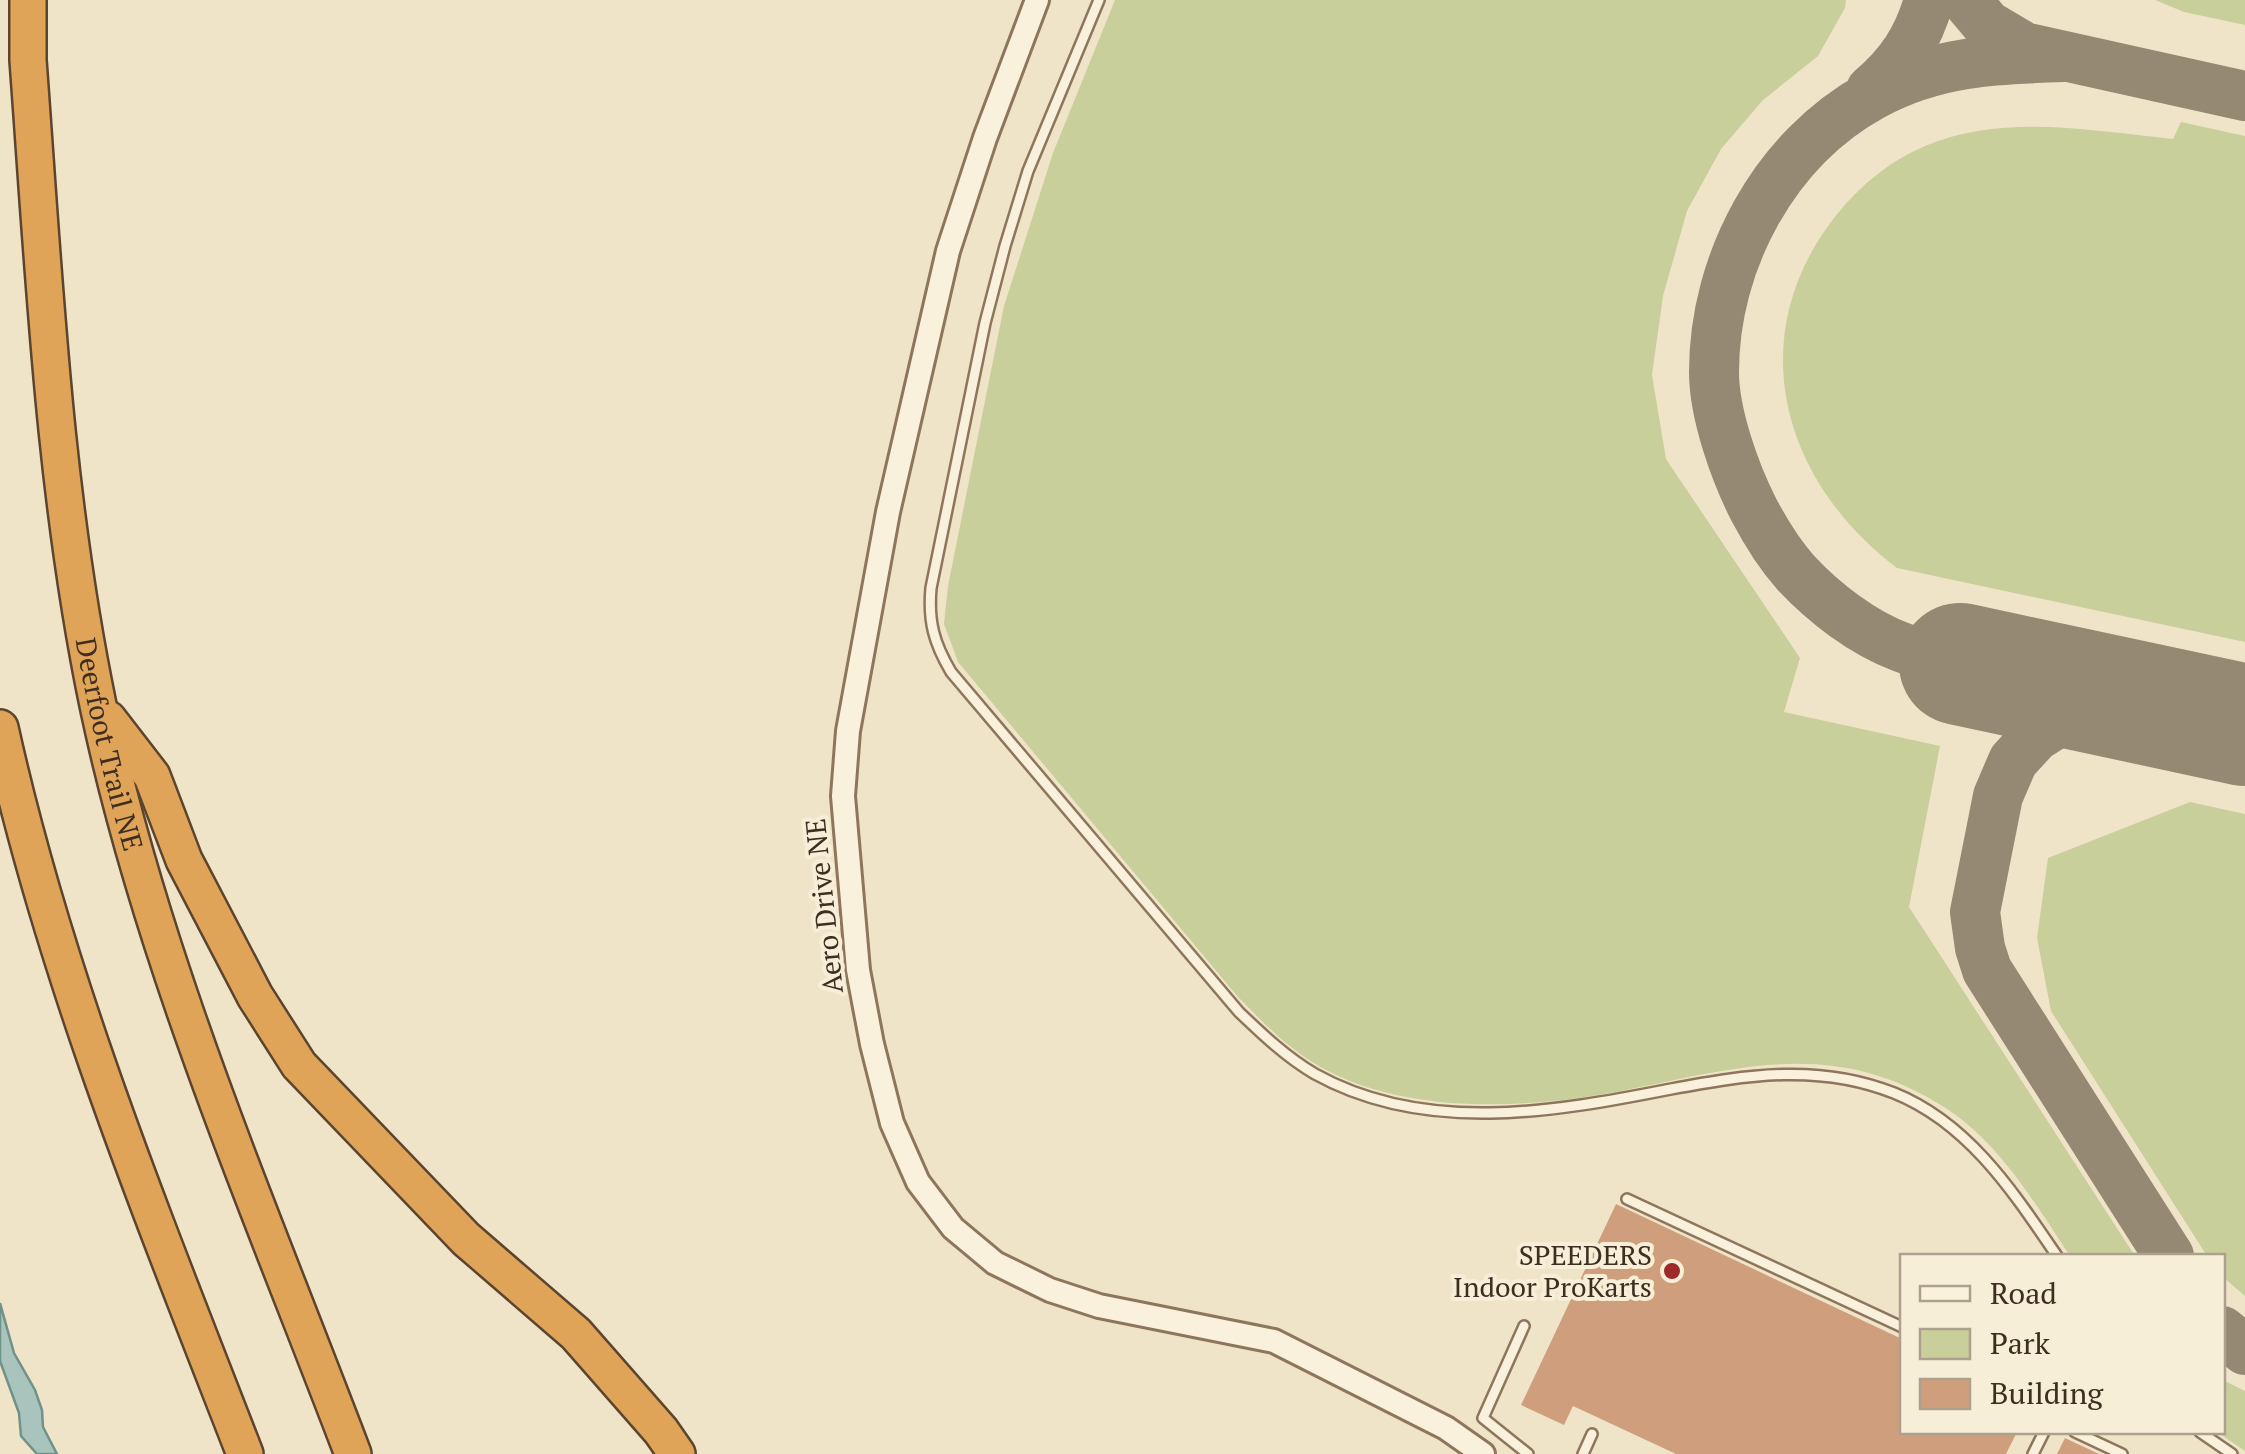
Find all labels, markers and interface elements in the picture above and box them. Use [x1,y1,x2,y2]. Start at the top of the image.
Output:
street label: Deerfoot Trail NE [67,635,152,855]
street label: Aero Drive NE [796,817,851,995]
place label: SPEEDERS Indoor ProKarts [1453,1236,1652,1305]
legend [1900,1254,2225,1434]
marker: SPEEDERS Indoor ProKarts [1661,1260,1683,1282]
text: Road [1990,1273,2057,1313]
text: Park [1990,1323,2051,1363]
text: Building [1990,1373,2104,1413]

